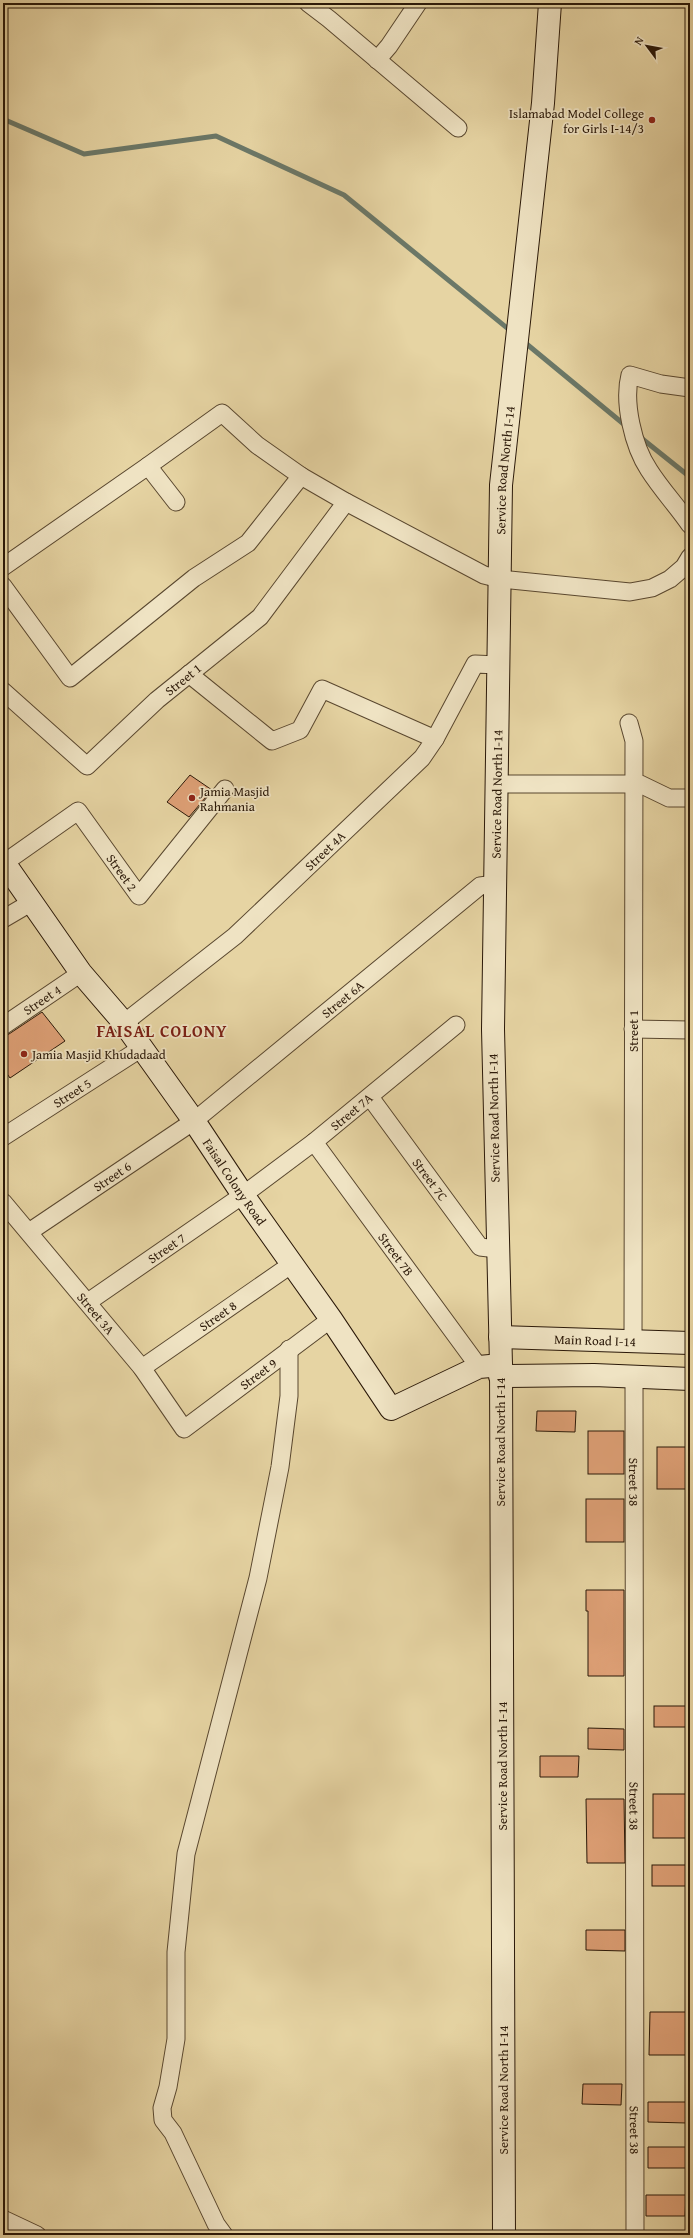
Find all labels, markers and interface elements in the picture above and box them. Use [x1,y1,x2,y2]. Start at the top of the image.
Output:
north arrow [627,26,667,66]
text: N [630,33,648,48]
place label: Islamabad Model College for Girls I-14/3 [509,104,644,138]
marker: Islamabad Model College for Girls I-14/3 [647,115,657,125]
street label: Service Road North I-14 [491,405,519,535]
street label: Street 1 [160,659,205,700]
street label: Service Road North I-14 [486,729,507,859]
place label: Jamia Masjid Rahmania [198,782,270,816]
marker: Jamia Masjid Rahmania [187,793,197,803]
street label: Street 4A [300,826,350,875]
street label: Street 2 [102,850,142,895]
street label: Street 6A [317,976,368,1022]
street label: Street 4 [19,980,65,1019]
street label: Street 1 [624,1010,643,1052]
district label: FAISAL COLONY [96,1018,228,1043]
place label: Jamia Masjid Khudadaad [30,1045,166,1064]
marker: Jamia Masjid Khudadaad [19,1049,29,1059]
street label: Service Road North I-14 [483,1053,505,1183]
street label: Street 5 [49,1073,95,1112]
street label: Street 7A [326,1088,376,1135]
street label: Faisal Colony Road [198,1134,271,1229]
street label: Street 7C [408,1154,453,1205]
street label: Street 6 [89,1157,135,1196]
street label: Street 7 [143,1228,189,1268]
street label: Street 7B [374,1229,418,1280]
street label: Street 3A [73,1288,119,1339]
street label: Street 8 [195,1296,240,1335]
street label: Main Road I-14 [554,1329,636,1351]
street label: Street 9 [235,1353,281,1394]
street label: Service Road North I-14 [491,1378,510,1506]
street label: Street 38 [625,1458,644,1506]
street label: Service Road North I-14 [493,1702,512,1830]
street label: Street 38 [625,1782,644,1830]
street label: Service Road North I-14 [494,2026,513,2154]
street label: Street 38 [625,2106,644,2154]

